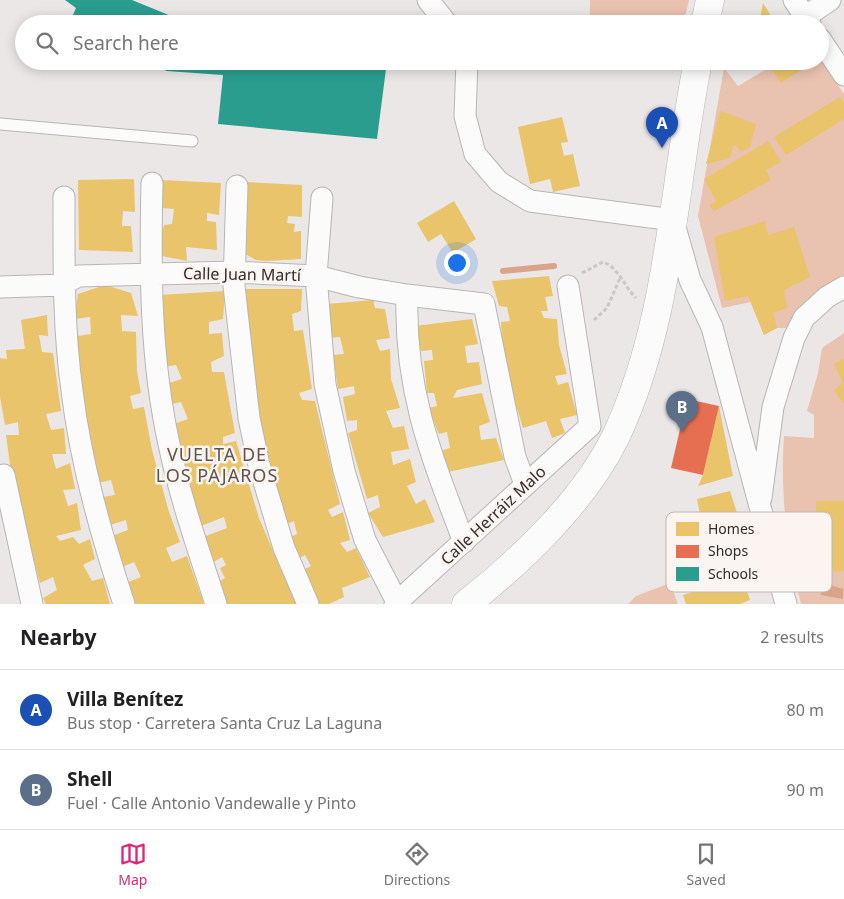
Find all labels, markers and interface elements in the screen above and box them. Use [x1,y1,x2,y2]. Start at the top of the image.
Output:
search box [15,15,829,70]
icon: search [33,29,61,57]
text: Search here [73,30,179,56]
pin: A [646,107,678,148]
your location [444,250,470,276]
street label: Calle Juan Martí [183,262,302,286]
pin: B [666,391,698,432]
district label: VUELTA DE LOS PÁJAROS [156,442,278,487]
street label: Calle Herráiz Malo [436,460,550,570]
legend [666,512,832,592]
text: Homes [708,519,755,538]
text: Shops [708,541,748,560]
text: Schools [708,564,759,583]
text: Nearby [20,623,96,651]
text: 2 results [760,626,824,648]
text: Villa Benítez [67,686,183,712]
text: A [30,699,42,721]
text: 80 m [787,699,824,721]
text: Bus stop · Carretera Santa Cruz La Laguna [67,712,382,734]
text: Shell [67,766,113,792]
text: B [31,779,41,801]
text: 90 m [787,779,824,801]
text: Fuel · Calle Antonio Vandewalle y Pinto [67,792,356,814]
tab: Map [118,840,147,889]
tab: Directions [384,840,450,889]
tab: Saved [687,840,726,889]

